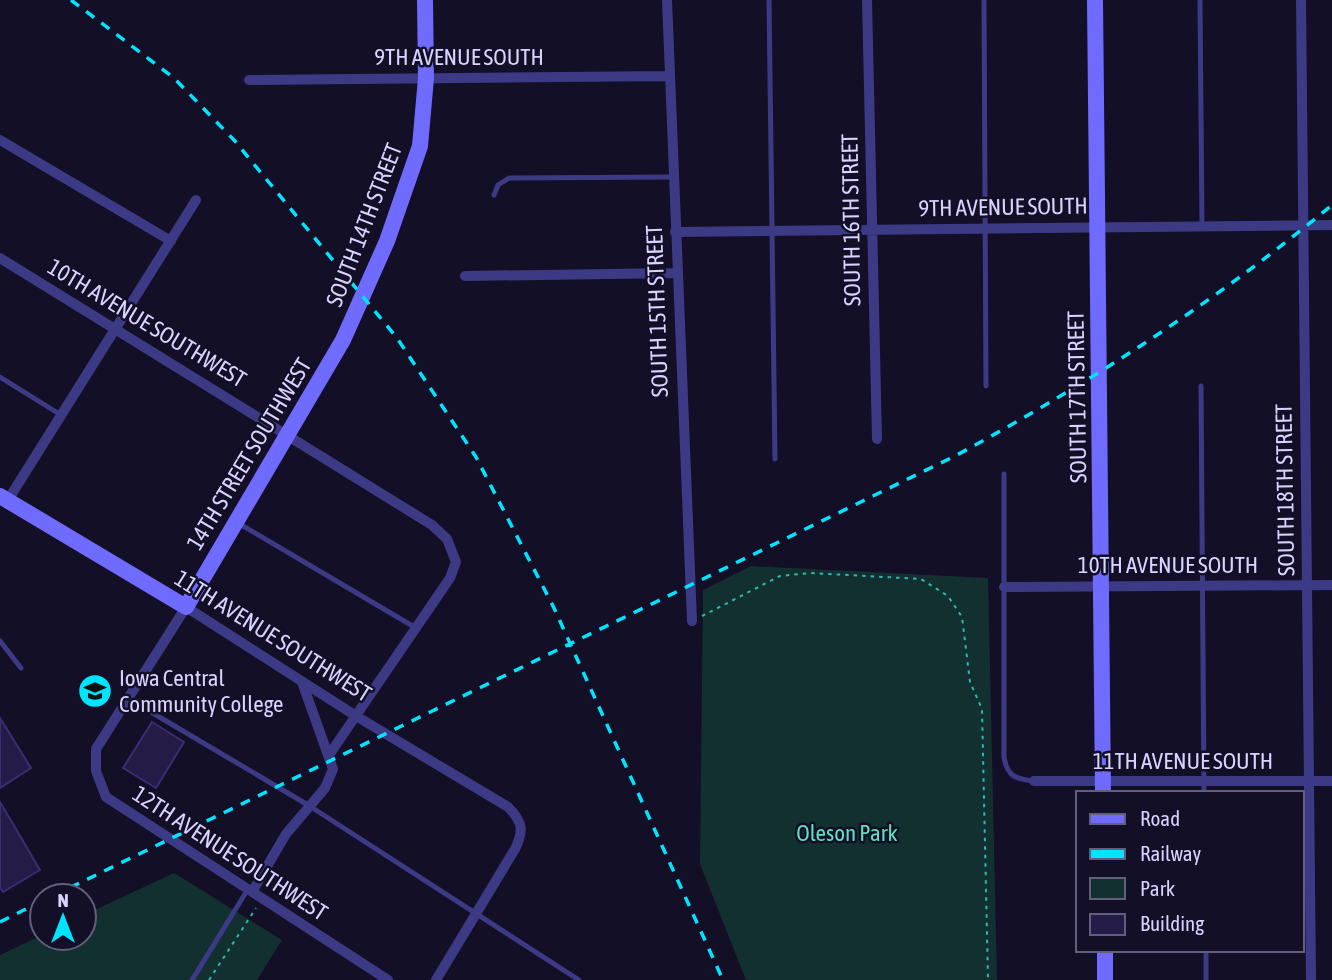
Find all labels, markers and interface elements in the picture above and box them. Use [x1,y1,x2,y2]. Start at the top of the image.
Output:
street label: 9TH AVENUE SOUTH [374,44,544,70]
street label: SOUTH 16TH STREET [836,134,866,306]
street label: SOUTH 14TH STREET [321,140,407,310]
street label: 9TH AVENUE SOUTH [918,193,1088,221]
street label: SOUTH 15TH STREET [641,224,673,398]
street label: 10TH AVENUE SOUTHWEST [43,254,251,392]
street label: SOUTH 17TH STREET [1062,311,1092,483]
street label: 14TH STREET SOUTHWEST [182,354,316,554]
street label: SOUTH 18TH STREET [1270,404,1300,576]
street label: 10TH AVENUE SOUTH [1078,552,1258,578]
street label: 11TH AVENUE SOUTHWEST [170,565,376,707]
place label: Iowa Central Community College [119,665,284,717]
school or university icon: Iowa Central Community College [76,672,114,710]
street label: 11TH AVENUE SOUTH [1093,748,1273,774]
street label: 12TH AVENUE SOUTHWEST [128,780,332,926]
legend [1076,791,1304,952]
text: Road [1140,806,1180,830]
park label: Oleson Park [796,820,898,846]
text: Railway [1140,841,1202,865]
text: Park [1140,876,1175,900]
north arrow [28,882,98,952]
text: N [57,889,69,911]
text: Building [1140,911,1204,935]

